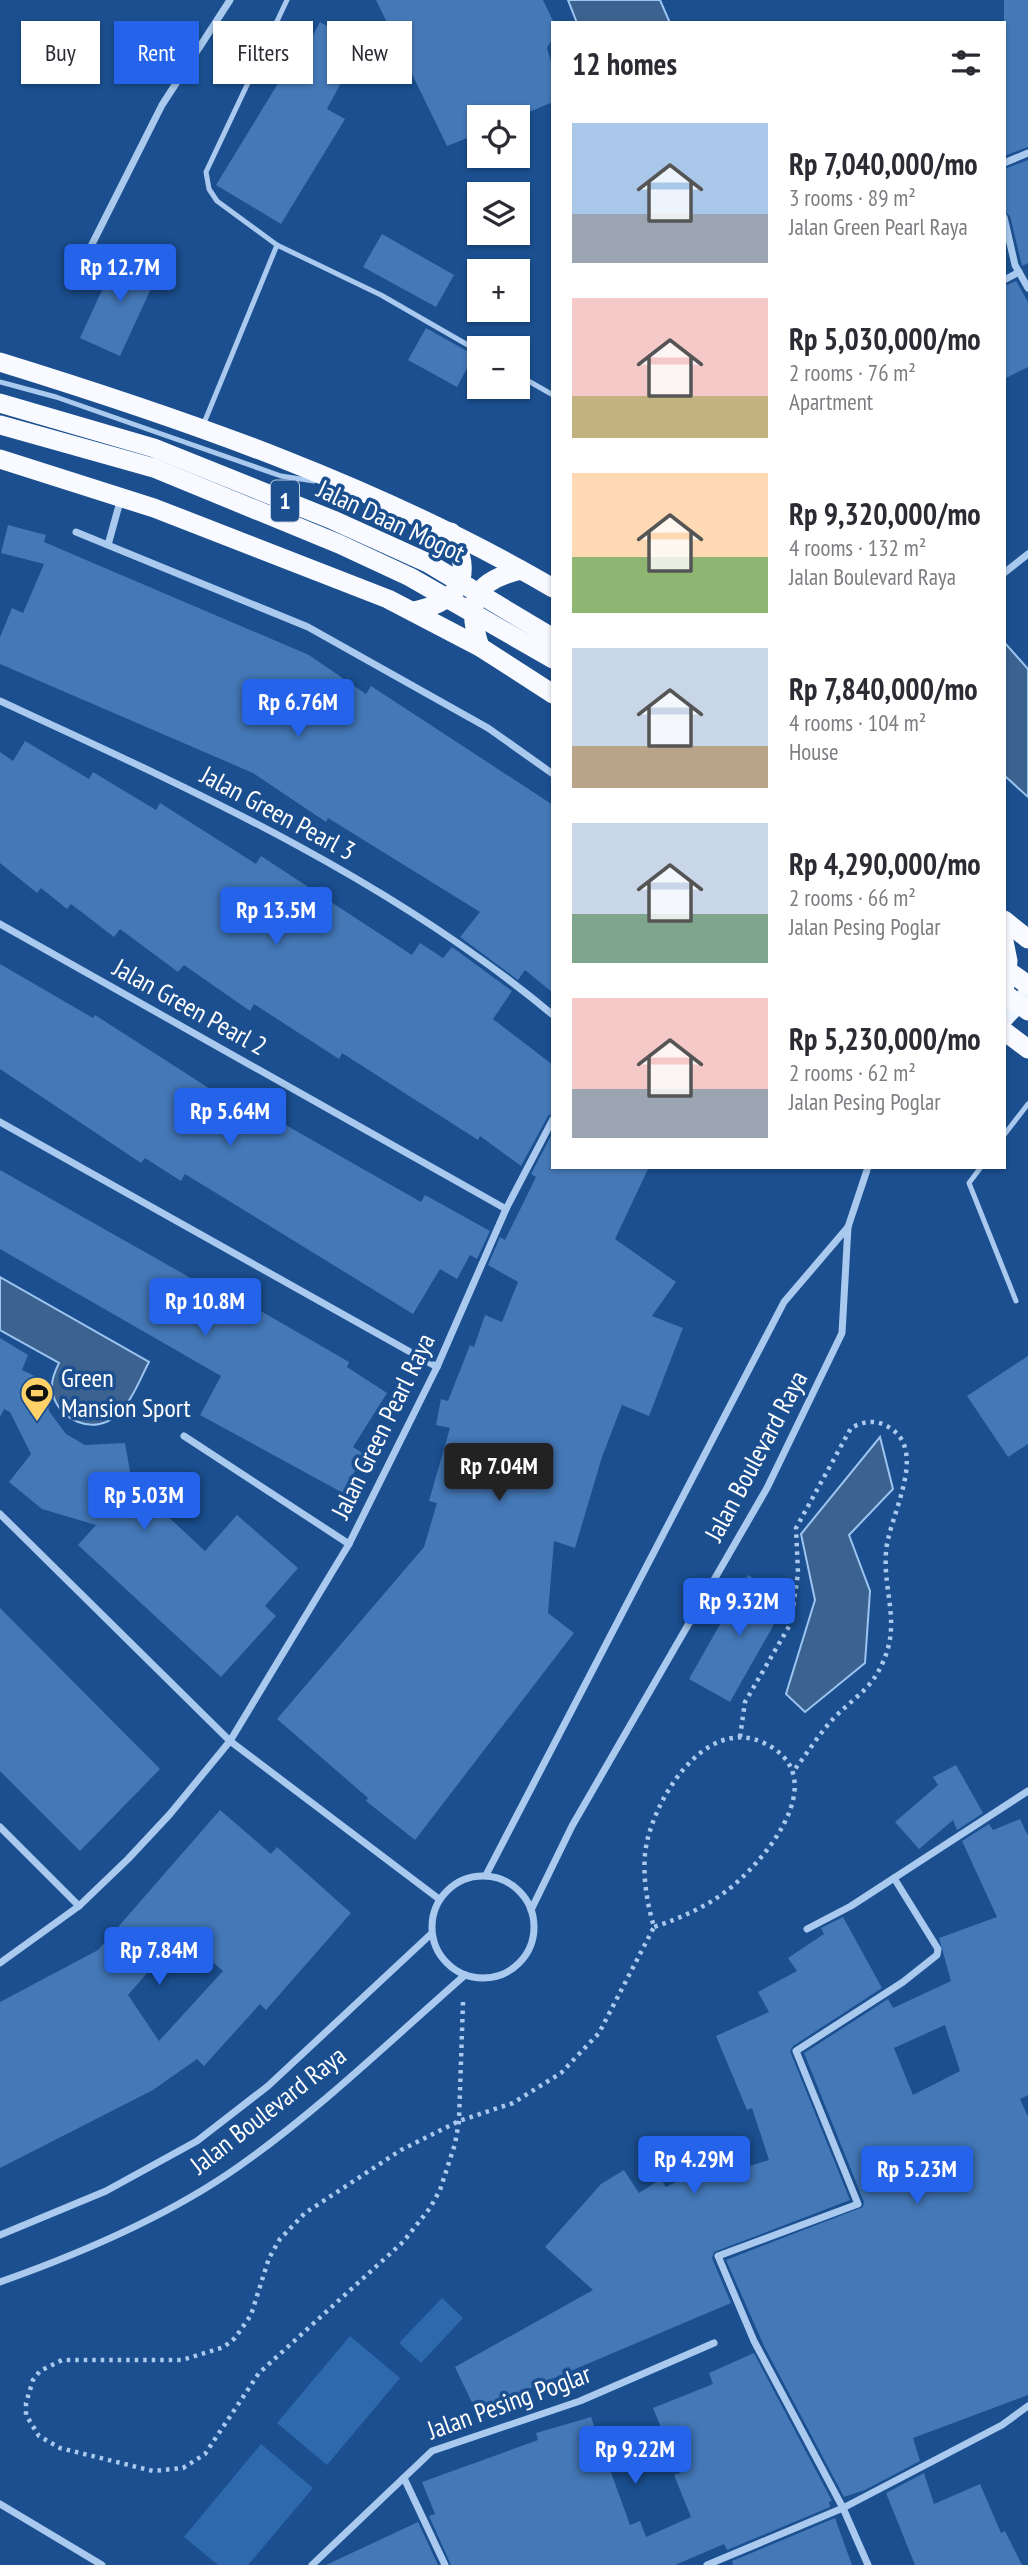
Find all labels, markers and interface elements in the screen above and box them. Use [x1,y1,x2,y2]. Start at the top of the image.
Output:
chip: Buy [21,21,100,84]
chip: Rent [114,21,199,84]
chip: Filters [213,21,313,84]
chip: New [327,21,412,84]
text: 12 homes [572,44,677,83]
icon: filters [947,44,985,82]
map controls [467,105,530,399]
button: locate [467,105,530,168]
text: Rp 7,040,000/mo [789,144,978,183]
icon: home [628,151,712,235]
button: layers [467,182,530,245]
text: 3 rooms · 89 m² [789,183,916,212]
text: Jalan Green Pearl Raya [789,212,968,241]
pin: Rp 12.7M [48,244,192,304]
text: Rp 12.7M [80,252,160,281]
button: + [467,259,530,322]
text: Rp 5,030,000/mo [789,319,981,358]
icon: home [628,326,712,410]
button: − [467,336,530,399]
text: 2 rooms · 76 m² [789,358,916,387]
text: Apartment [789,387,873,416]
street label: Jalan Daan Mogot [311,472,470,569]
road number: 1 [271,480,299,522]
text: Rp 9,320,000/mo [789,494,981,533]
icon: home [628,501,712,585]
text: 4 rooms · 132 m² [789,533,926,562]
text: Jalan Boulevard Raya [789,562,956,591]
text: Rp 7,840,000/mo [789,669,978,708]
icon: home [628,676,712,760]
pin: Rp 6.76M [226,680,370,739]
text: Rp 6.76M [258,687,338,716]
text: 4 rooms · 104 m² [789,708,926,737]
text: House [789,737,839,766]
street label: Jalan Green Pearl 3 [194,757,361,867]
text: Rp 4,290,000/mo [789,844,981,883]
icon: home [628,851,712,935]
text: 2 rooms · 66 m² [789,883,916,912]
pin: Rp 13.5M [204,888,348,947]
text: Rp 13.5M [236,895,316,924]
text: Jalan Pesing Poglar [789,912,941,941]
street label: Jalan Green Pearl 2 [107,950,273,1062]
text: Rp 5,230,000/mo [789,1019,981,1058]
icon: home [628,1026,712,1110]
text: 2 rooms · 62 m² [789,1058,916,1087]
text: Jalan Pesing Poglar [789,1087,941,1116]
pin: Rp 5.64M [158,1088,302,1148]
text: Rp 5.64M [190,1096,270,1125]
pin: Rp 10.8M [133,1278,277,1338]
text: Rp 10.8M [165,1286,245,1315]
street label: Jalan Green Pearl Raya [323,1328,442,1525]
place label: Green Mansion Sport [61,1361,191,1424]
street label: Jalan Boulevard Raya [696,1365,814,1548]
sports icon: Green Mansion Sport [18,1374,56,1423]
pin: Rp 7.04M [427,1444,571,1503]
text: Rp 7.04M [460,1451,538,1480]
pin: Rp 5.03M [72,1472,216,1532]
text: Rp 5.03M [104,1480,184,1509]
pin: Rp 9.32M [667,1578,811,1638]
text: Rp 9.32M [699,1586,779,1615]
pin: Rp 7.84M [87,1927,231,1987]
text: Rp 7.84M [120,1935,198,1964]
street label: Jalan Boulevard Raya [182,2039,352,2181]
pin: Rp 4.29M [622,2136,766,2196]
text: Rp 4.29M [654,2144,734,2173]
pin: Rp 5.23M [845,2146,989,2206]
text: Rp 5.23M [877,2154,957,2183]
street label: Jalan Pesing Poglar [422,2357,595,2447]
pin: Rp 9.22M [563,2426,707,2486]
text: Rp 9.22M [595,2434,675,2463]

